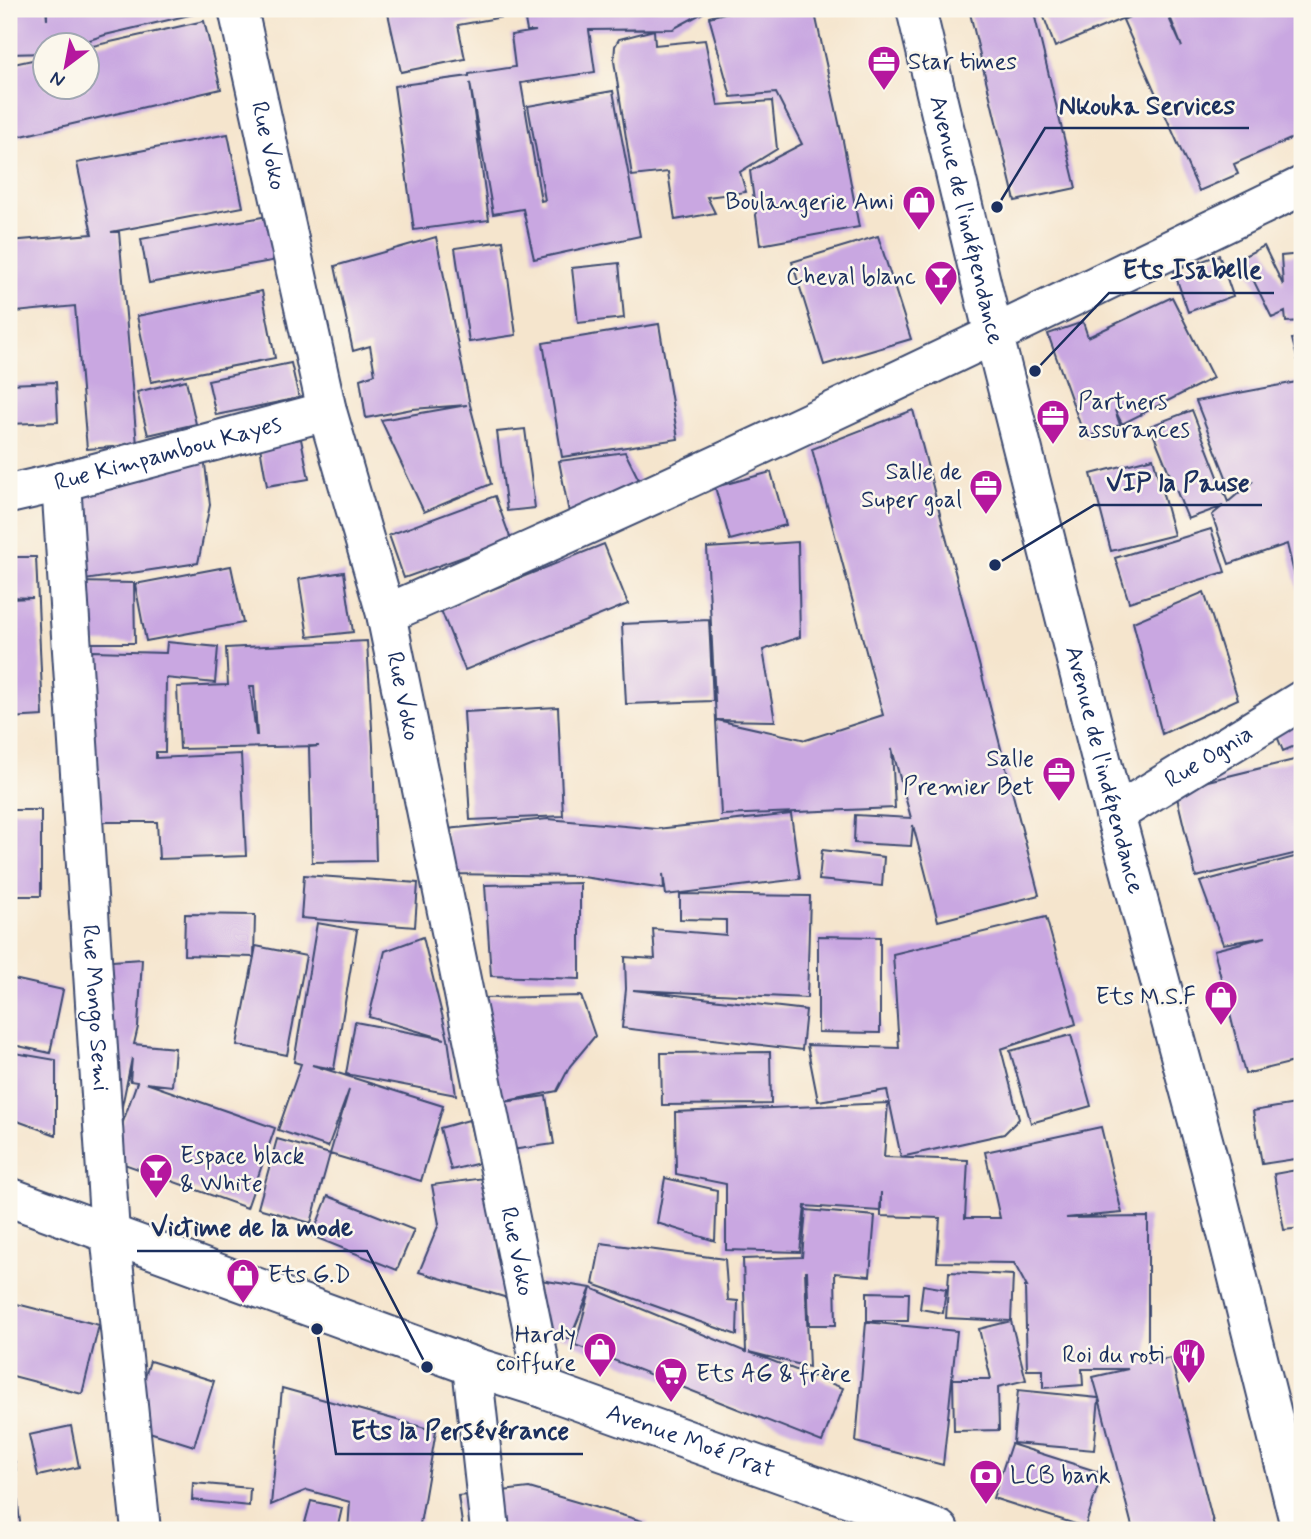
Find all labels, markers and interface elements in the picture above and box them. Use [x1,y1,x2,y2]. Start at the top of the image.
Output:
north arrow [32,32,102,102]
office icon: Star times [865,43,903,92]
place label: Star times [908,47,1017,78]
text: N [46,65,70,93]
callout: Nkouka Services [1045,81,1249,128]
text: Nkouka Services [1059,90,1236,124]
street label: Avenue de l'indépendance [922,92,1011,348]
street label: Rue Voko [243,98,293,193]
shop icon: Boulangerie Ami [900,183,938,232]
place label: Boulangerie Ami [725,187,894,218]
callout: Ets Isabelle [1109,246,1274,293]
text: Ets Isabelle [1122,254,1262,288]
bar icon: Cheval blanc [922,258,960,307]
place label: Cheval blanc [786,262,916,293]
place label: Partners assurances [1078,387,1190,446]
office icon: Partners assurances [1034,397,1072,446]
street label: Rue Kimpambou Kayes [51,408,285,499]
place label: Salle de Super goal [861,457,962,516]
callout: VIP la Pause [1094,458,1262,505]
office icon: Salle de Super goal [967,467,1005,516]
text: VIP la Pause [1106,467,1250,501]
street label: Avenue de l'indépendance [1058,643,1151,897]
street label: Rue Voko [379,649,427,743]
street label: Rue Ognia [1159,718,1259,795]
place label: Salle Premier Bet [903,744,1034,803]
office icon: Salle Premier Bet [1040,754,1078,803]
street label: Rue Mongo Semi [74,924,116,1092]
shop icon: Ets M.S.F [1202,978,1240,1027]
place label: Ets M.S.F [1096,982,1196,1013]
place label: Espace black & White [180,1141,305,1200]
bar icon: Espace black & White [137,1151,175,1200]
callout: Victime de la mode [137,1204,367,1251]
street label: Rue Voko [493,1204,541,1299]
text: Victime de la mode [151,1212,353,1246]
shop icon: Ets G.D [224,1256,262,1305]
place label: Ets G.D [268,1260,351,1291]
place label: Hardy coiffure [496,1320,576,1379]
shop icon: Hardy coiffure [581,1330,619,1379]
restaurant icon: Roi du roti [1170,1336,1208,1385]
place label: Roi du roti [1062,1340,1164,1371]
supermarket icon: Ets AG & frère [652,1355,690,1404]
place label: Ets AG & frère [696,1359,852,1390]
street label: Avenue Moé Prat [602,1397,779,1485]
callout: Ets la Persévérance [336,1407,583,1454]
text: Ets la Persévérance [351,1415,569,1449]
bank icon: LCB bank [967,1457,1005,1506]
place label: LCB bank [1010,1461,1111,1492]

